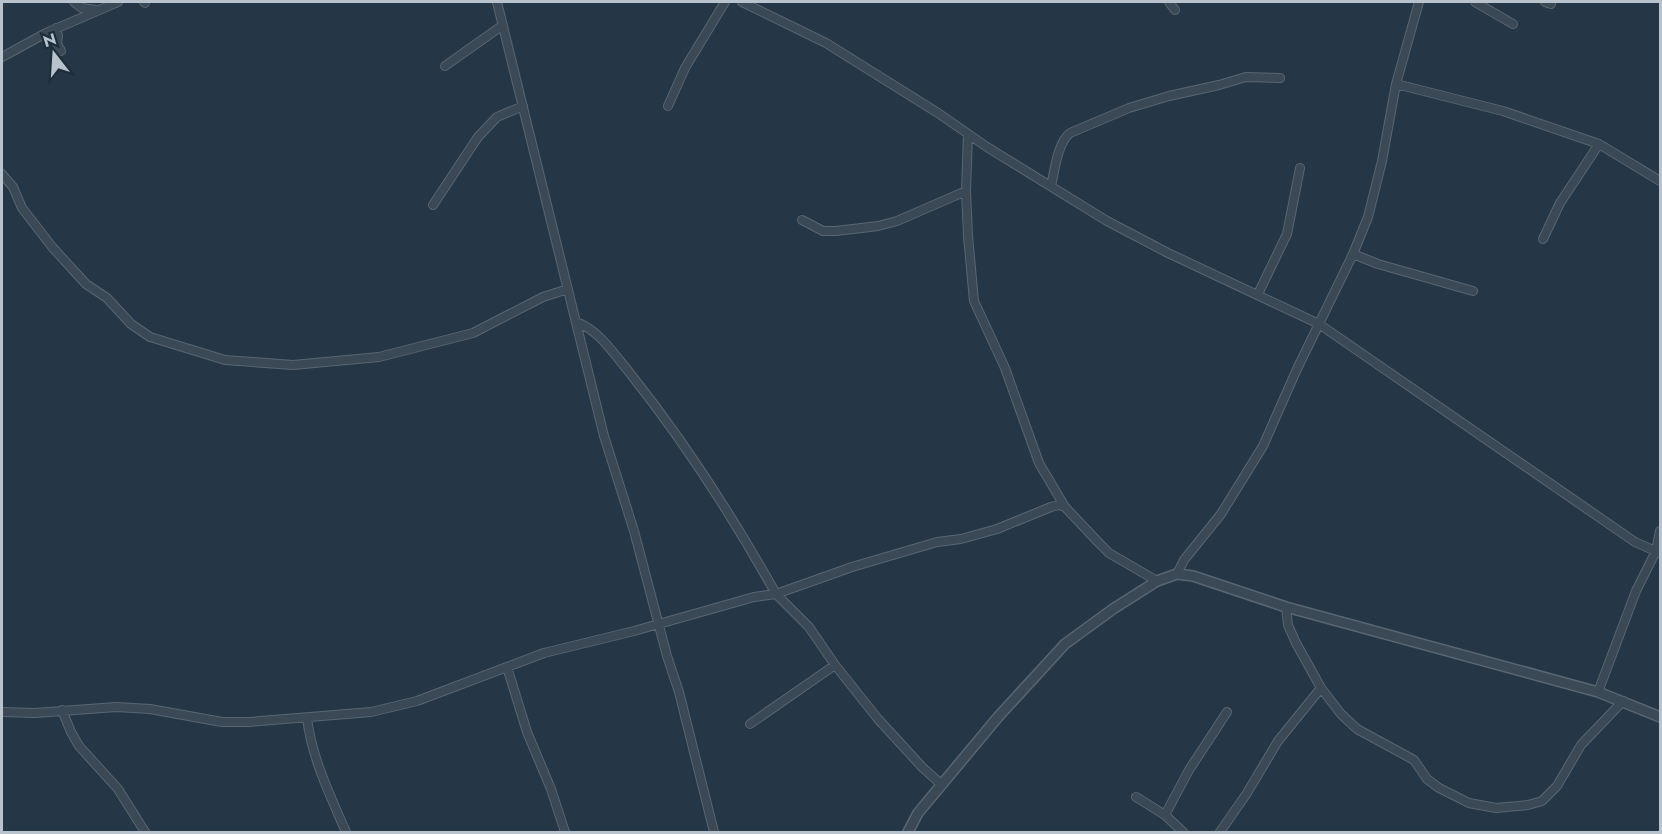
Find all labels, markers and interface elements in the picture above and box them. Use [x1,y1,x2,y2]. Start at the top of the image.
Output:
north arrow [24,24,84,84]
text: N [40,27,59,53]

